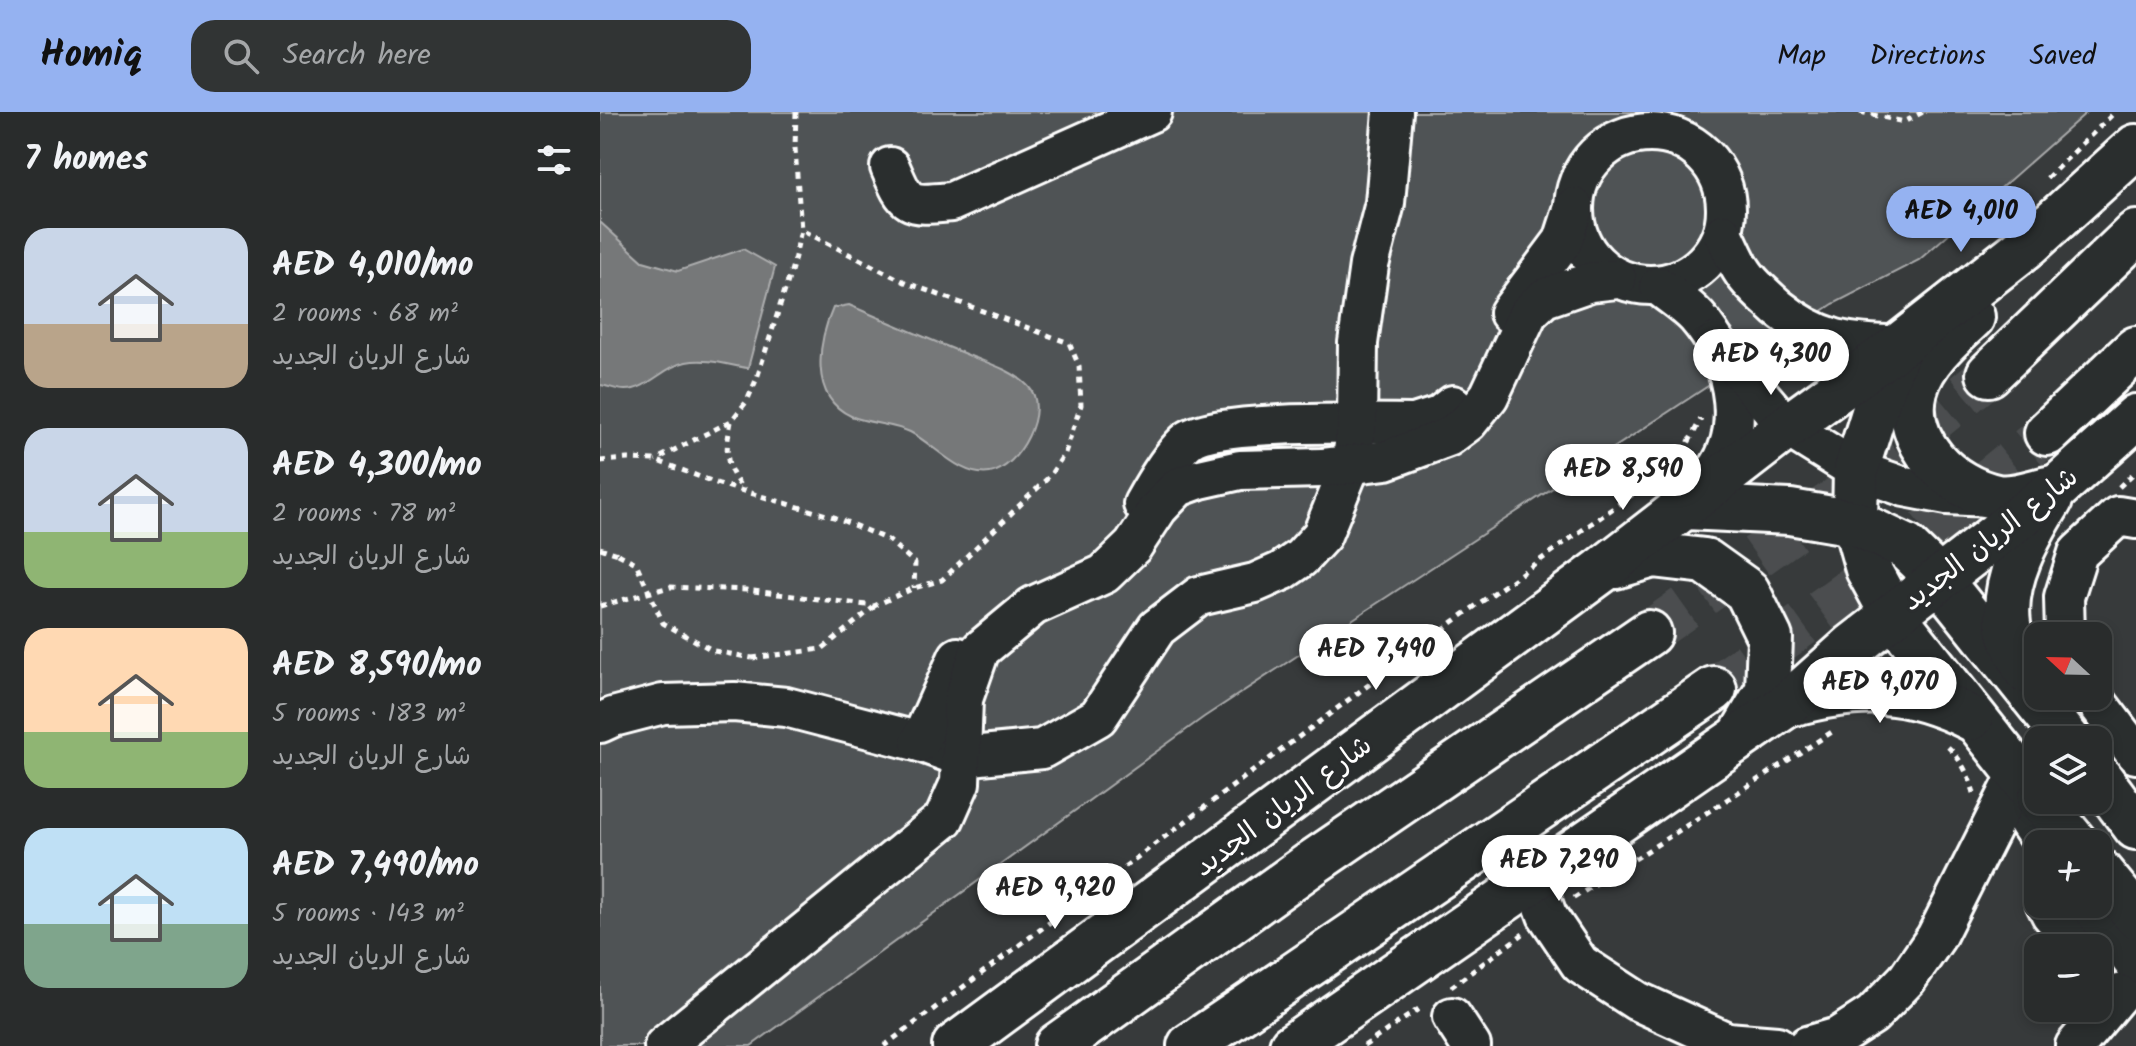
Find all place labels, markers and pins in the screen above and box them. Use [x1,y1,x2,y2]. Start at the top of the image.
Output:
pin: AED 4,010 [1869,186,2053,254]
pin: AED 4,300 [1679,329,1863,397]
pin: AED 8,590 [1531,444,1715,512]
pin: AED 7,490 [1284,624,1468,692]
pin: AED 9,070 [1788,657,1972,725]
pin: AED 7,290 [1467,835,1651,903]
pin: AED 9,920 [963,863,1147,931]

